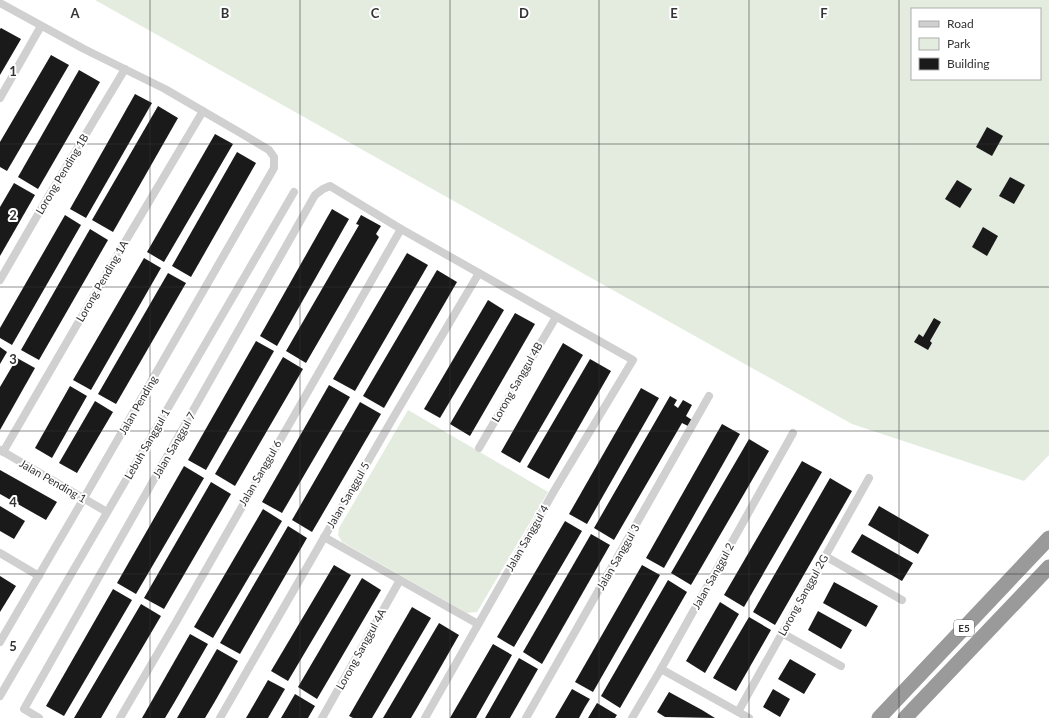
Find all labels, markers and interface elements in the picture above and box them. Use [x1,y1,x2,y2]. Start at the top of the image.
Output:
text: A [69,5,80,21]
text: B [221,5,230,21]
text: C [371,5,380,21]
text: D [519,5,529,21]
text: E [670,5,678,21]
text: F [820,5,828,21]
legend [911,8,1041,80]
text: Road [947,16,974,31]
text: Park [947,36,971,51]
text: Building [947,56,990,71]
text: 1 [9,63,17,79]
street label: Lorong Pending 1B [32,131,91,216]
text: 2 [9,207,17,223]
street label: Lorong Pending 1A [73,237,130,324]
street label: Lorong Sanggul 4B [488,339,545,424]
text: 3 [9,351,17,367]
street label: Jalan Pending [115,373,160,437]
street label: Lebuh Sanggul 1 [121,406,172,481]
street label: Jalan Sanggul 7 [149,410,198,480]
street label: Jalan Sanggul 6 [235,438,284,508]
street label: Jalan Pending 1 [18,456,89,505]
street label: Jalan Sanggul 5 [323,460,372,530]
text: 4 [9,494,17,510]
street label: Jalan Sanggul 4 [502,502,551,573]
street label: Jalan Sanggul 3 [593,522,642,592]
street label: Jalan Sanggul 2 [689,540,736,611]
street label: Lorong Sanggul 2G [775,552,830,638]
street label: Lorong Sanggul 4A [333,606,388,691]
road number: E5 [954,620,974,636]
text: 5 [9,638,17,654]

